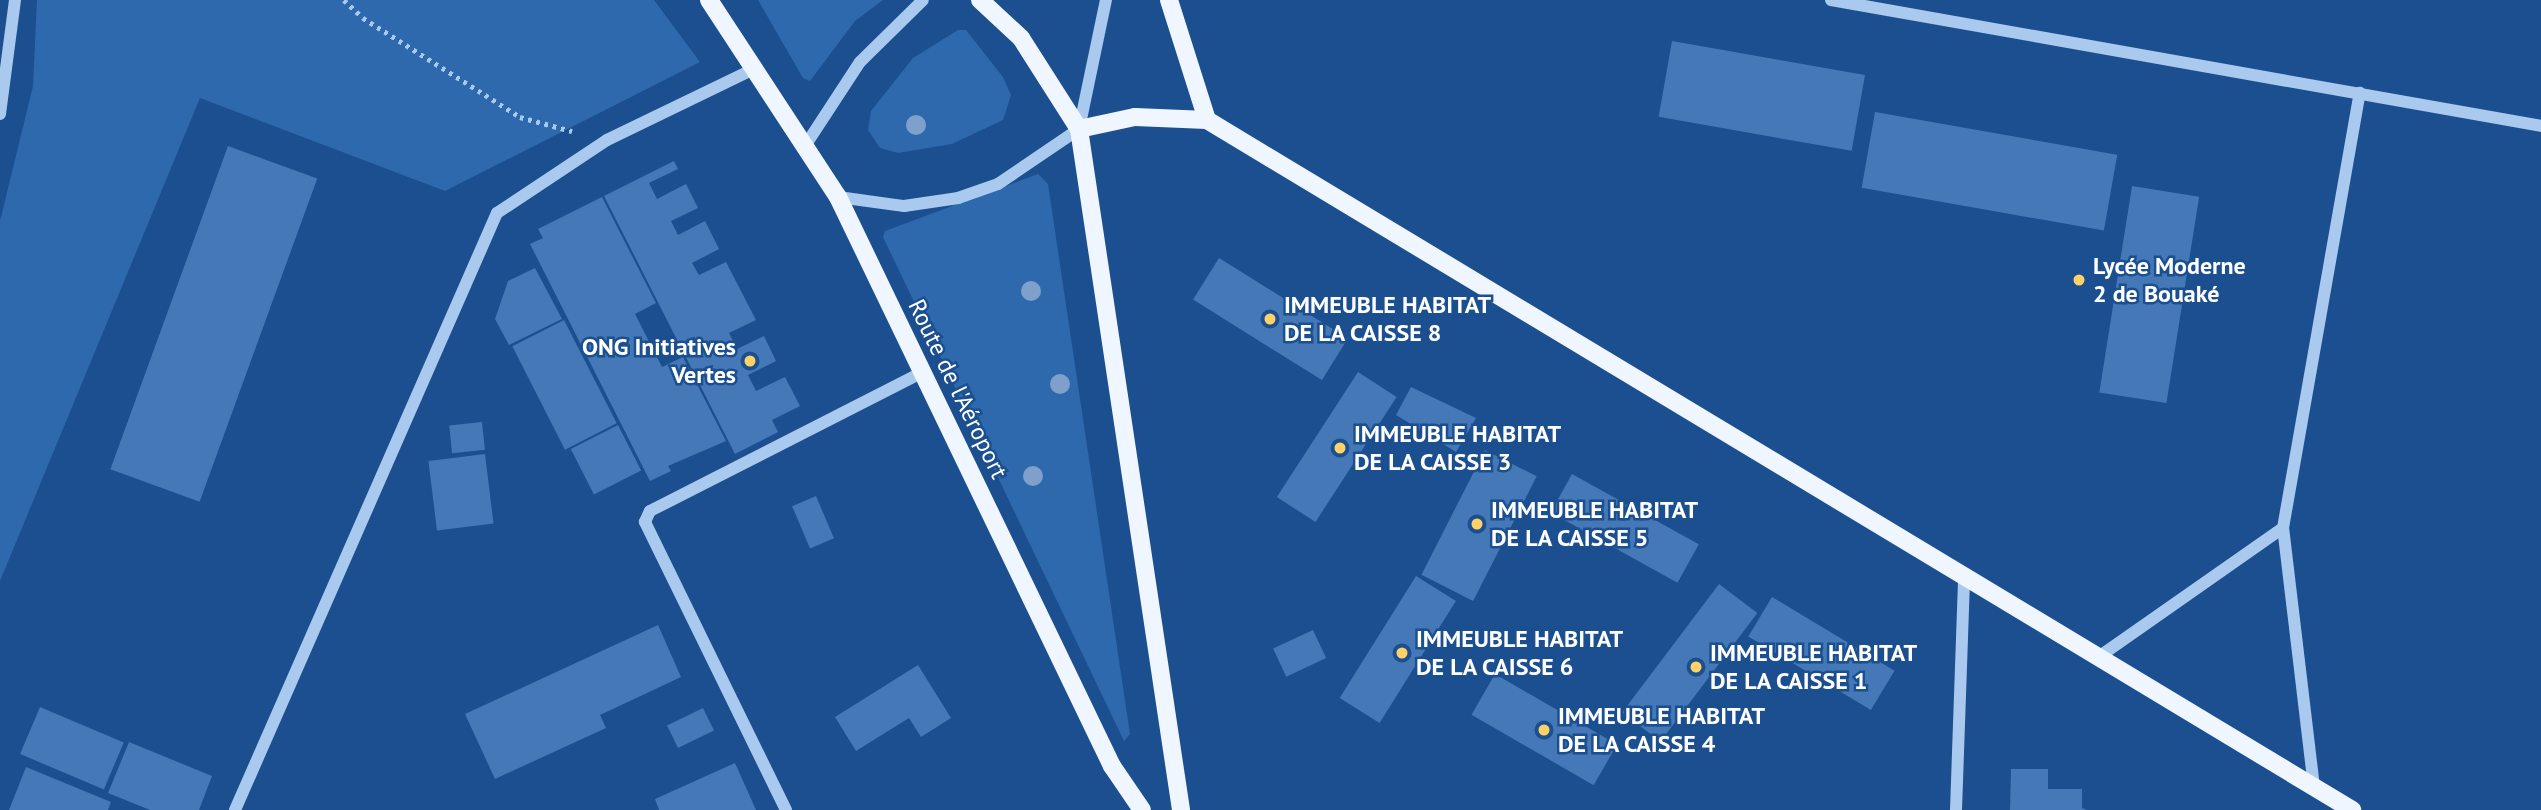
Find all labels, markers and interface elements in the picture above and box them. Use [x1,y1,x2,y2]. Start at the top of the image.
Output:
place label: Lycée Moderne 2 de Bouaké [2093,252,2246,308]
marker: Lycée Moderne 2 de Bouaké [2071,272,2087,288]
place label: IMMEUBLE HABITAT DE LA CAISSE 8 [1284,291,1491,347]
street label: Route de l'Aéroport [902,295,1014,483]
marker: IMMEUBLE HABITAT DE LA CAISSE 8 [1262,311,1278,327]
place label: ONG Initiatives Vertes [582,333,736,389]
marker: ONG Initiatives Vertes [742,353,758,369]
place label: IMMEUBLE HABITAT DE LA CAISSE 3 [1354,420,1561,476]
marker: IMMEUBLE HABITAT DE LA CAISSE 3 [1332,440,1348,456]
place label: IMMEUBLE HABITAT DE LA CAISSE 5 [1491,496,1698,552]
marker: IMMEUBLE HABITAT DE LA CAISSE 5 [1469,516,1485,532]
place label: IMMEUBLE HABITAT DE LA CAISSE 6 [1416,625,1623,681]
place label: IMMEUBLE HABITAT DE LA CAISSE 1 [1710,639,1917,695]
marker: IMMEUBLE HABITAT DE LA CAISSE 6 [1394,645,1410,661]
marker: IMMEUBLE HABITAT DE LA CAISSE 1 [1688,659,1704,675]
place label: IMMEUBLE HABITAT DE LA CAISSE 4 [1558,702,1765,758]
marker: IMMEUBLE HABITAT DE LA CAISSE 4 [1536,722,1552,738]

